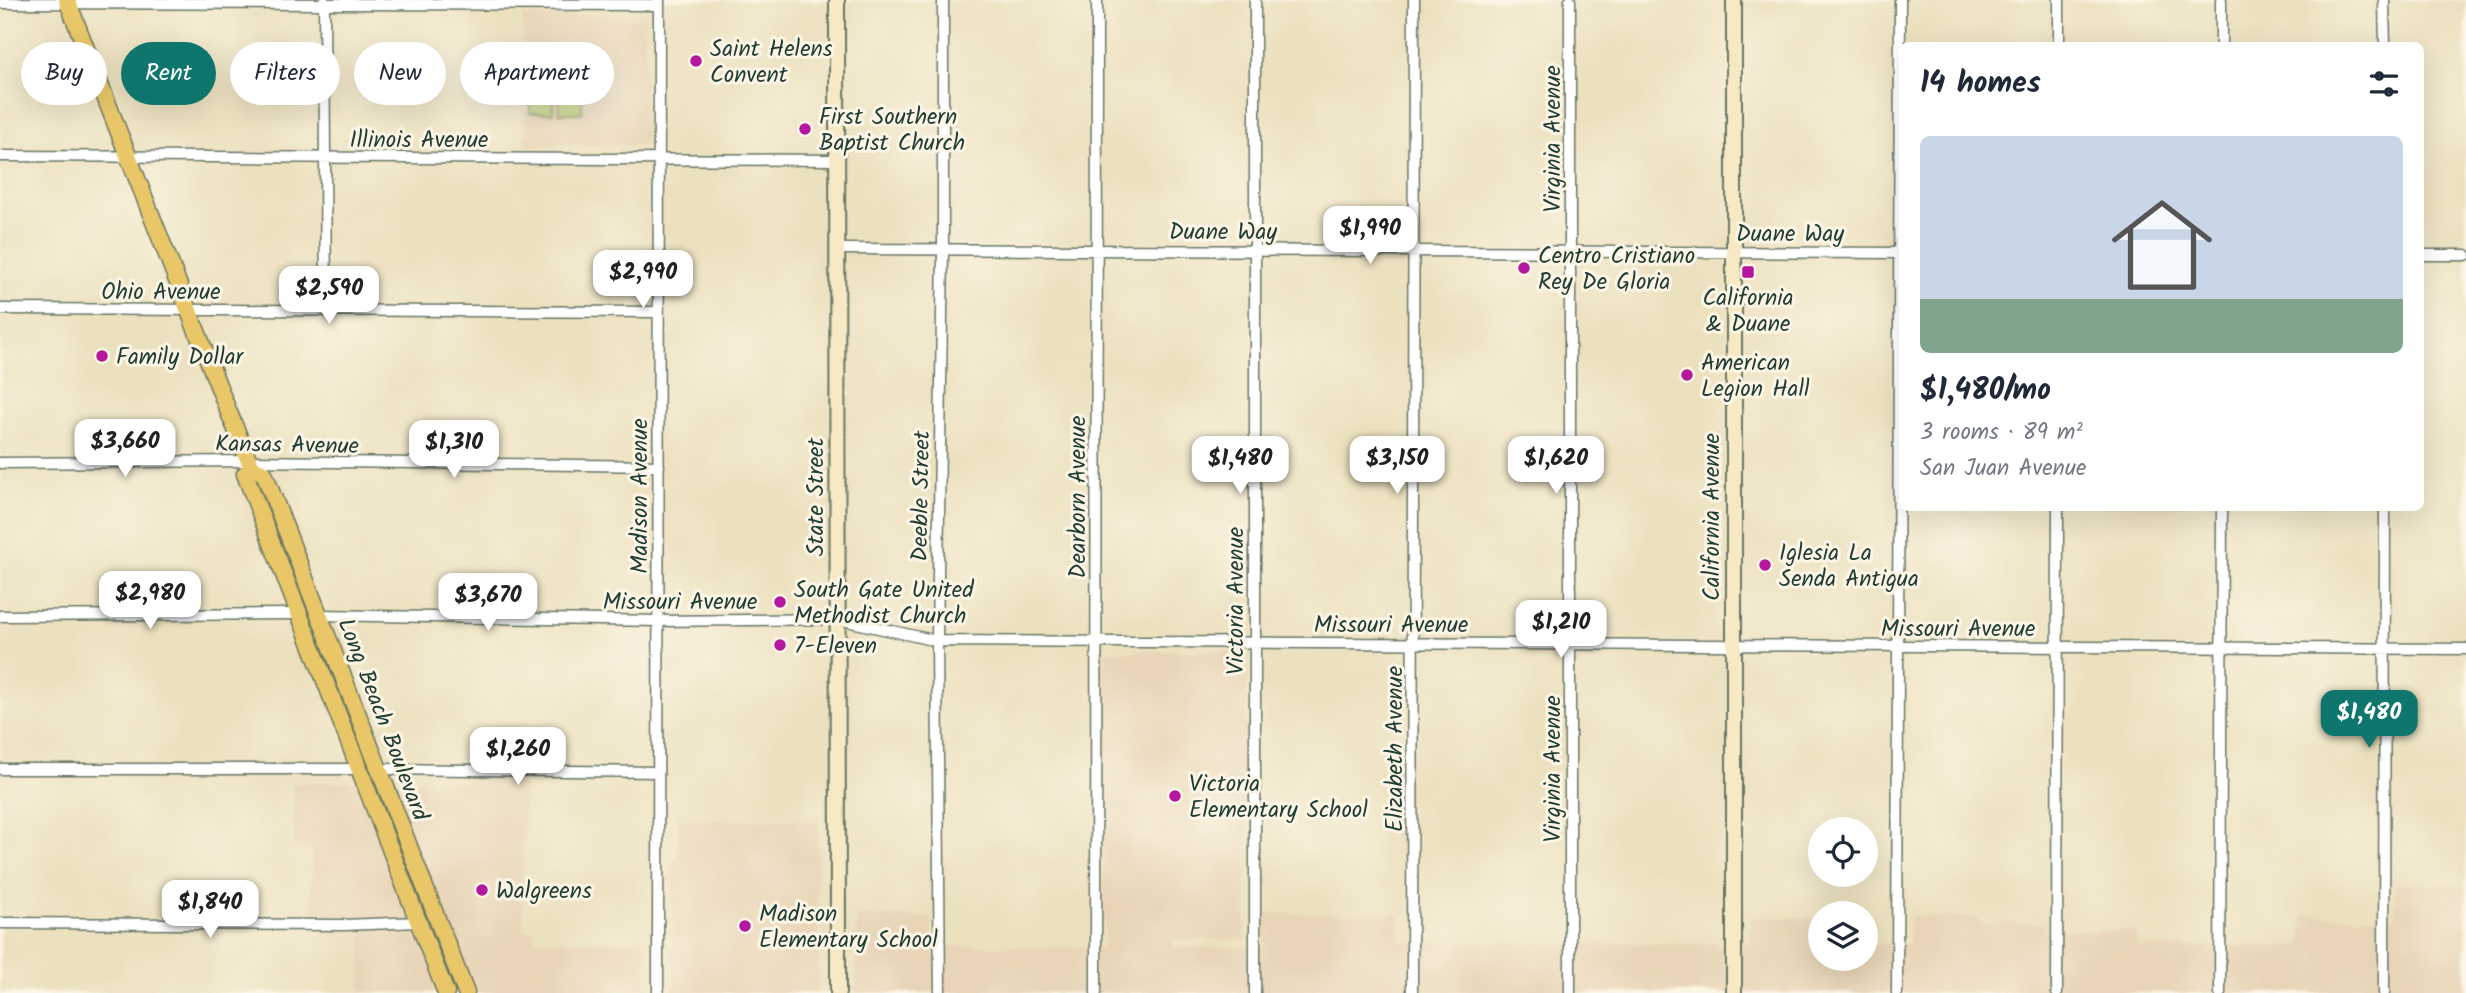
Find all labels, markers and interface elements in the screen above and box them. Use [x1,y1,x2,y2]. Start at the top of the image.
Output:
place label: Saint Helens Convent [710,32,833,94]
chip: Buy [21,42,107,105]
chip: Rent [121,42,216,105]
chip: Filters [230,42,340,105]
chip: New [354,42,446,105]
chip: Apartment [460,42,614,105]
marker: Saint Helens Convent [688,53,704,69]
text: 14 homes [1920,60,2041,108]
street label: Virginia Avenue [1536,65,1572,213]
icon: filters [2365,65,2403,103]
place label: First Southern Baptist Church [819,100,965,162]
marker: First Southern Baptist Church [797,121,813,137]
street label: Illinois Avenue [350,123,488,159]
icon: home [2099,182,2225,308]
pin: $1,990 [1313,206,1427,266]
text: $1,990 [1339,211,1401,247]
street label: Duane Way [1169,215,1277,251]
street label: Duane Way [1736,217,1844,253]
place label: Centro Cristiano Rey De Gloria [1538,239,1695,301]
pin: $2,990 [586,250,700,310]
text: $2,990 [609,255,677,291]
marker: Centro Cristiano Rey De Gloria [1516,260,1532,276]
marker: California & Duane [1740,264,1756,280]
pin: $2,590 [272,266,386,326]
text: $2,590 [295,271,363,307]
street label: Ohio Avenue [101,275,221,311]
place label: California & Duane [1703,281,1793,343]
place label: Family Dollar [116,340,245,376]
place label: American Legion Hall [1701,346,1810,408]
marker: Family Dollar [94,348,110,364]
marker: American Legion Hall [1679,367,1695,383]
text: $1,480/mo [1920,367,2051,415]
text: 3 rooms · 89 m² [1920,415,2083,451]
street label: Dearborn Avenue [1061,416,1097,578]
street label: Madison Avenue [623,418,659,574]
pin: $3,660 [68,420,182,479]
pin: $1,310 [397,420,511,480]
text: $3,660 [91,424,159,460]
text: $1,310 [425,425,483,461]
street label: Kansas Avenue [215,427,359,465]
street label: Deeble Street [903,429,941,562]
street label: California Avenue [1695,433,1731,601]
pin: $1,480 [1183,436,1297,496]
pin: $3,150 [1340,436,1454,496]
pin: $1,620 [1499,436,1613,496]
street label: State Street [799,437,835,556]
text: $1,480 [1208,441,1272,477]
text: $3,150 [1366,441,1428,477]
text: $1,620 [1524,441,1588,477]
text: San Juan Avenue [1920,451,2086,487]
street label: Victoria Avenue [1219,527,1255,675]
place label: Iglesia La Senda Antigua [1779,536,1919,598]
marker: Iglesia La Senda Antigua [1757,557,1773,573]
pin: $2,980 [93,572,207,631]
place label: South Gate United Methodist Church [794,573,974,635]
pin: $3,670 [431,574,545,633]
text: $2,980 [115,576,185,612]
text: $3,670 [454,578,522,614]
street label: Missouri Avenue [603,585,757,621]
marker: South Gate United Methodist Church [772,594,788,610]
pin: $1,210 [1504,600,1618,660]
text: $1,210 [1532,605,1590,641]
street label: Missouri Avenue [1314,608,1468,644]
street label: Missouri Avenue [1881,612,2035,648]
street label: Long Beach Boulevard [327,613,438,827]
place label: 7-Eleven [794,629,877,665]
marker: 7-Eleven [772,637,788,653]
street label: Elizabeth Avenue [1378,666,1414,832]
pin: $1,480 [2312,690,2426,750]
street label: Virginia Avenue [1536,695,1572,843]
text: $1,480 [2337,695,2401,731]
pin: $1,260 [461,728,575,787]
text: $1,260 [486,732,550,768]
place label: Victoria Elementary School [1189,767,1368,829]
marker: Victoria Elementary School [1167,788,1183,804]
map controls [1808,817,1878,971]
button: locate [1808,817,1878,887]
place label: Walgreens [496,874,592,910]
pin: $1,840 [153,880,267,940]
marker: Walgreens [474,882,490,898]
text: $1,840 [178,885,242,921]
place label: Madison Elementary School [759,897,938,959]
button: layers [1808,901,1878,971]
marker: Madison Elementary School [737,918,753,934]

